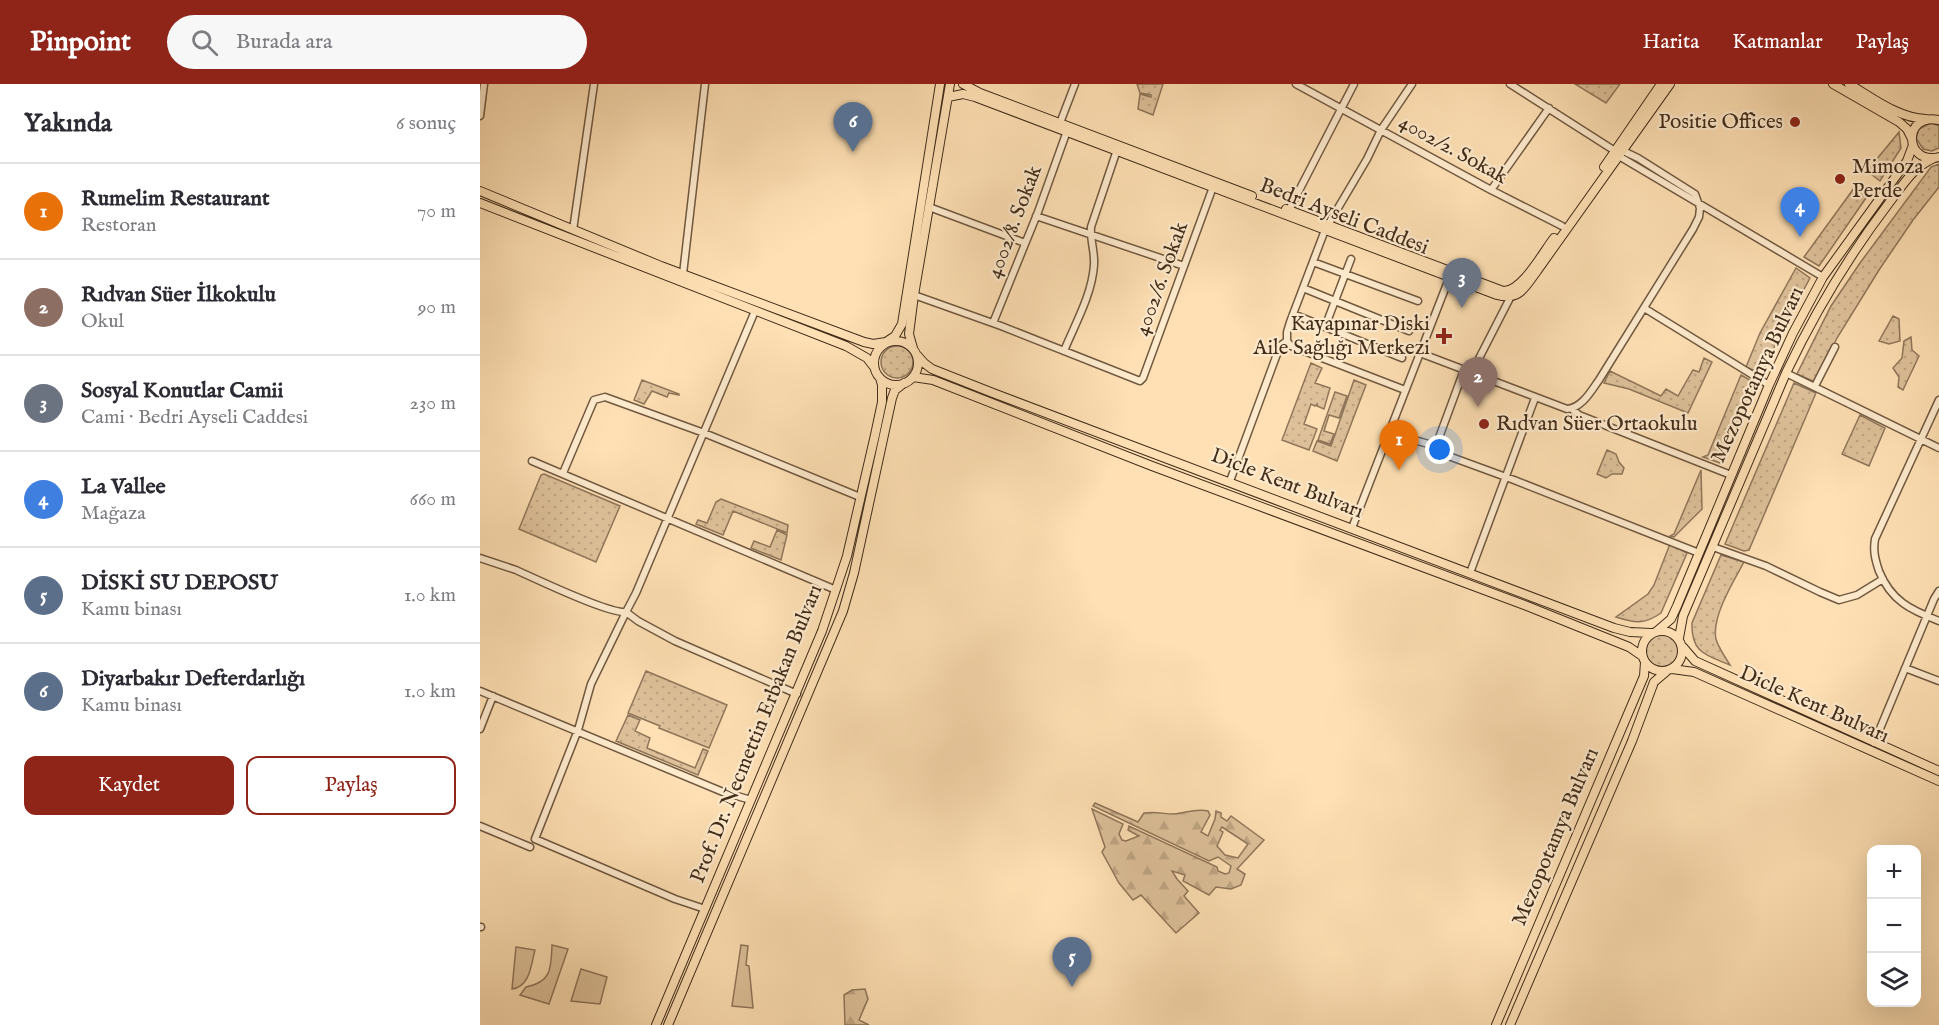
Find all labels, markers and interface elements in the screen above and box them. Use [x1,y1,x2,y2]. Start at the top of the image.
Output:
search box [167,15,587,69]
text: Pinpoint [30,25,131,60]
icon: search [188,26,221,59]
text: Burada ara [236,28,333,56]
text: Harita [1643,29,1699,56]
text: Katmanlar [1732,29,1823,56]
text: Paylaş [1856,29,1909,56]
pin: 6 [834,103,872,152]
text: Yakında [24,107,112,140]
street label: 4002/2. Sokak [1394,109,1513,191]
place label: Positie Offices [1658,109,1783,136]
text: 6 sonuç [396,111,456,136]
marker: Positie Offices [1788,115,1802,129]
place label: Mimoza Perde [1852,154,1925,205]
street label: 4002/8. Sokak [981,161,1049,282]
street label: Bedri Ayseli Caddesi [1256,172,1432,262]
marker: Mimoza Perde [1833,172,1847,186]
text: Rumelim Restaurant [81,185,269,213]
pin: 4 [1780,188,1820,237]
text: 1 [40,199,47,224]
text: 70 m [417,199,456,224]
text: Restoran [81,213,157,238]
street label: 4002/6. Sokak [1129,218,1195,340]
pin: 3 [1442,258,1482,308]
text: Rıdvan Süer İlkokulu [81,281,276,309]
street label: Mezopotamya Bulvarı [1705,283,1811,467]
text: 2 [39,295,48,320]
text: 90 m [418,295,456,320]
text: Okul [81,309,124,334]
place label: Kayapınar Diski Aile Sağlığı Merkezi [1252,311,1430,362]
marker: Kayapınar Diski Aile Sağlığı Merkezi [1435,327,1453,345]
pin: 2 [1458,358,1498,407]
text: Sosyal Konutlar Camii [81,377,283,405]
text: 3 [40,391,47,416]
text: 230 m [410,391,456,416]
text: Cami · Bedri Ayseli Caddesi [81,405,308,430]
place label: Rıdvan Süer Ortaokulu [1496,411,1698,438]
marker: Rıdvan Süer Ortaokulu [1477,417,1491,431]
pin: 1 [1380,420,1418,470]
your location [1425,435,1454,464]
street label: Dicle Kent Bulvarı [1207,443,1367,525]
text: La Vallee [81,473,166,501]
text: 4 [39,487,48,512]
text: 660 m [409,487,456,512]
text: Mağaza [81,501,146,526]
text: DİSKİ SU DEPOSU [81,569,278,597]
street label: Prof. Dr. Necmettin Erbakan Bulvarı [685,581,829,887]
text: 5 [40,583,47,608]
text: 1.0 km [404,583,456,608]
text: Kamu binası [81,597,182,622]
street label: Dicle Kent Bulvarı [1735,660,1893,750]
text: Diyarbakır Defterdarlığı [81,665,305,693]
text: 6 [39,679,48,704]
text: 1.0 km [404,679,456,704]
text: Kamu binası [81,693,182,718]
street label: Mezopotamya Bulvarı [1506,744,1606,930]
button: Kaydet [24,756,234,815]
button: Paylaş [246,756,456,815]
map controls [1867,845,1921,1007]
button: + [1867,845,1921,899]
button: − [1867,899,1921,953]
pin: 5 [1052,938,1092,987]
button: layers [1867,953,1921,1007]

